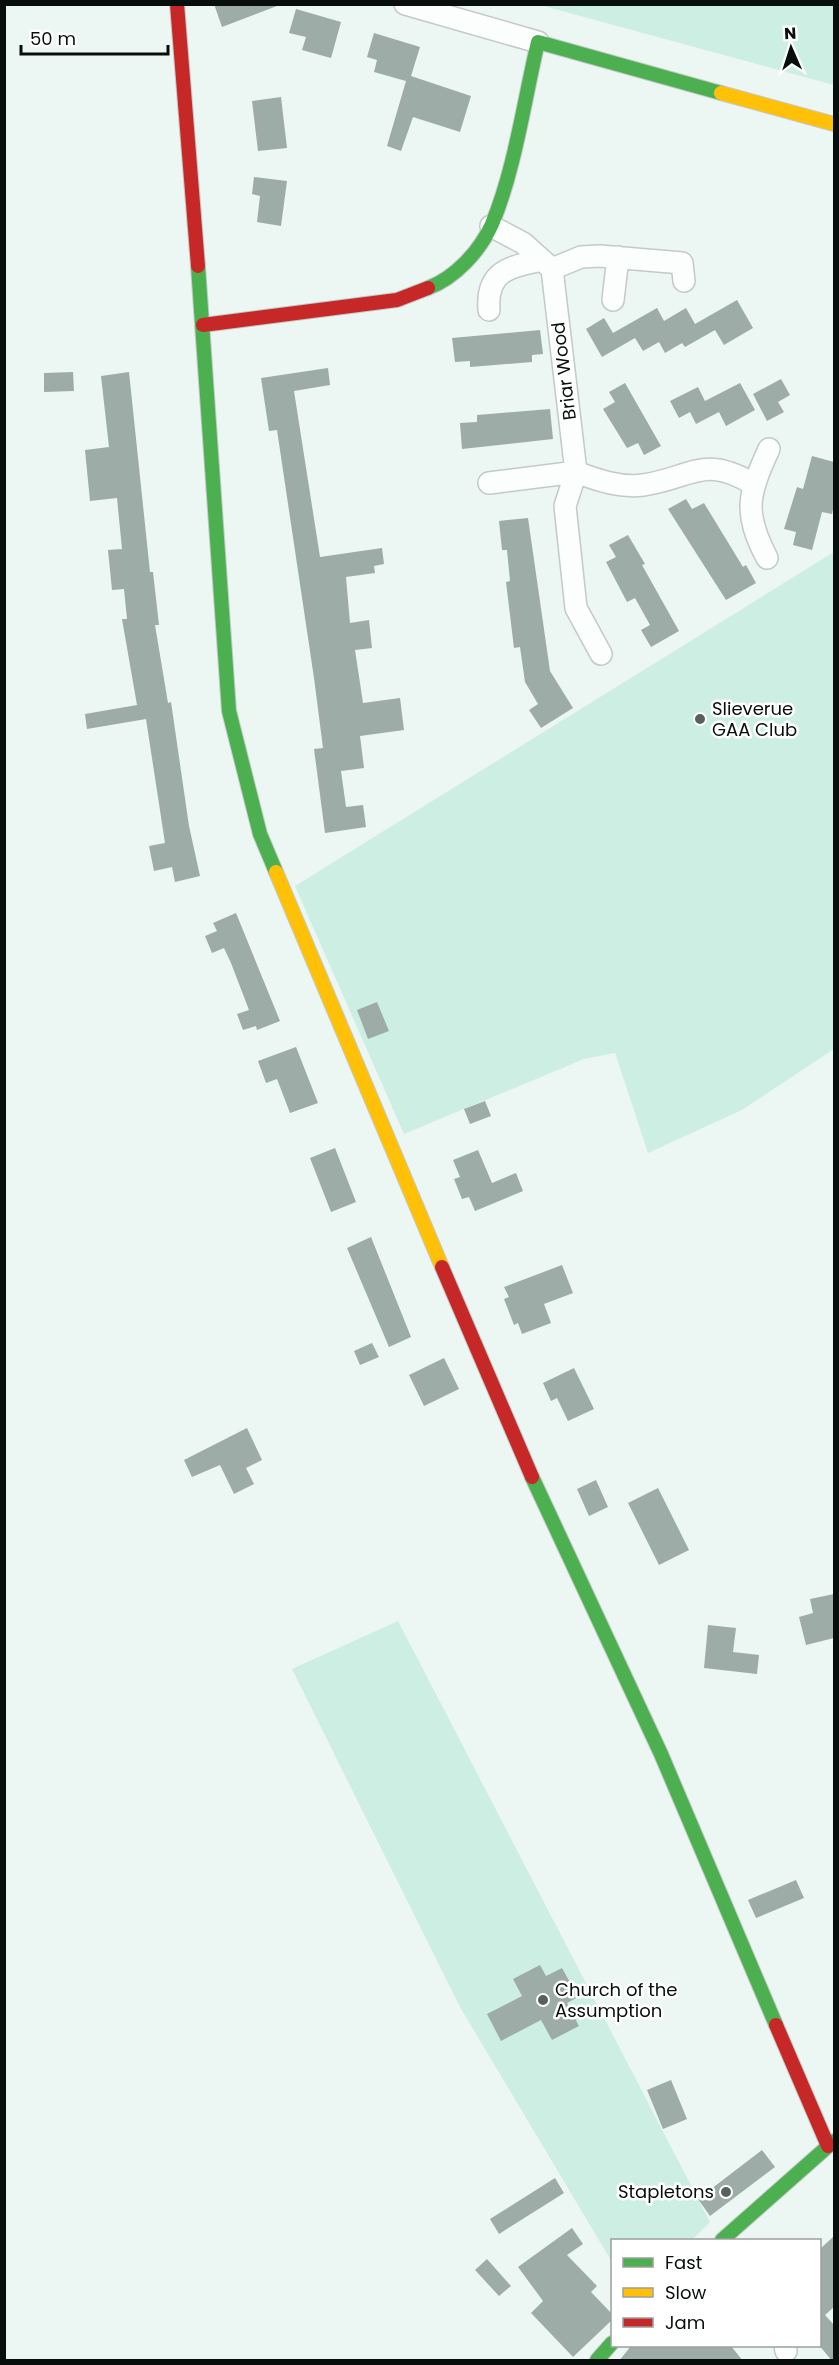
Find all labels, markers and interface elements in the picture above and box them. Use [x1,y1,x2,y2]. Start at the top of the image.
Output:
scale bar [21,18,168,56]
north arrow [761,18,821,78]
text: N [784,22,797,45]
text: 50 m [30,26,76,51]
street label: Briar Wood [545,321,582,422]
place label: Slieverue GAA Club [712,696,797,742]
marker: Slieverue GAA Club [693,712,707,726]
place label: Church of the Assumption [555,1977,677,2023]
marker: Church of the Assumption [536,1993,550,2007]
place label: Stapletons [618,2179,714,2204]
marker: Stapletons [719,2185,733,2199]
legend [611,2239,821,2347]
text: Fast [665,2250,702,2275]
text: Slow [665,2280,707,2305]
text: Jam [665,2310,705,2335]

